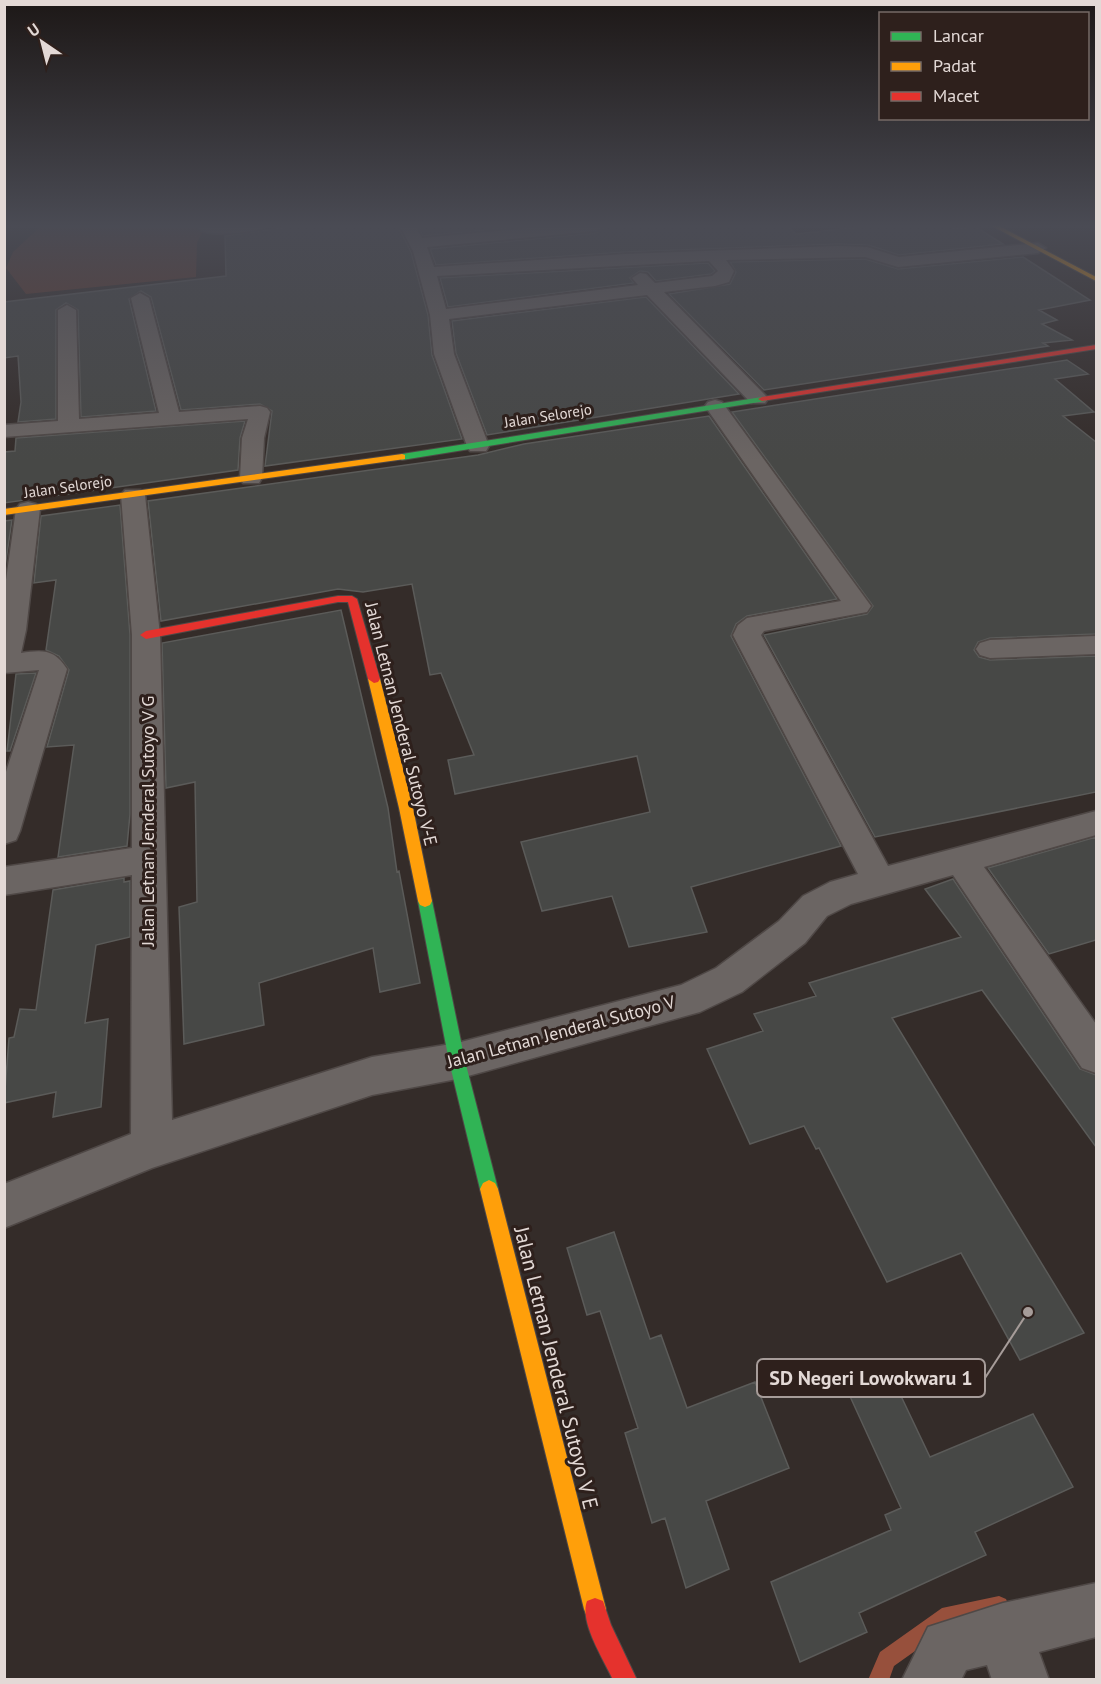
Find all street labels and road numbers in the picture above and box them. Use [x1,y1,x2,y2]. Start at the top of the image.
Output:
street label: Jalan Selorejo [502,399,593,432]
street label: Jalan Selorejo [22,471,113,502]
street label: Jalan Letnan Jenderal Sutoyo V-E [360,599,443,848]
street label: Jalan Letnan Jenderal Sutoyo V G [136,696,159,947]
street label: Jalan Letnan Jenderal Sutoyo V [443,990,678,1073]
street label: Jalan Letnan Jenderal Sutoyo V E [508,1223,605,1512]

